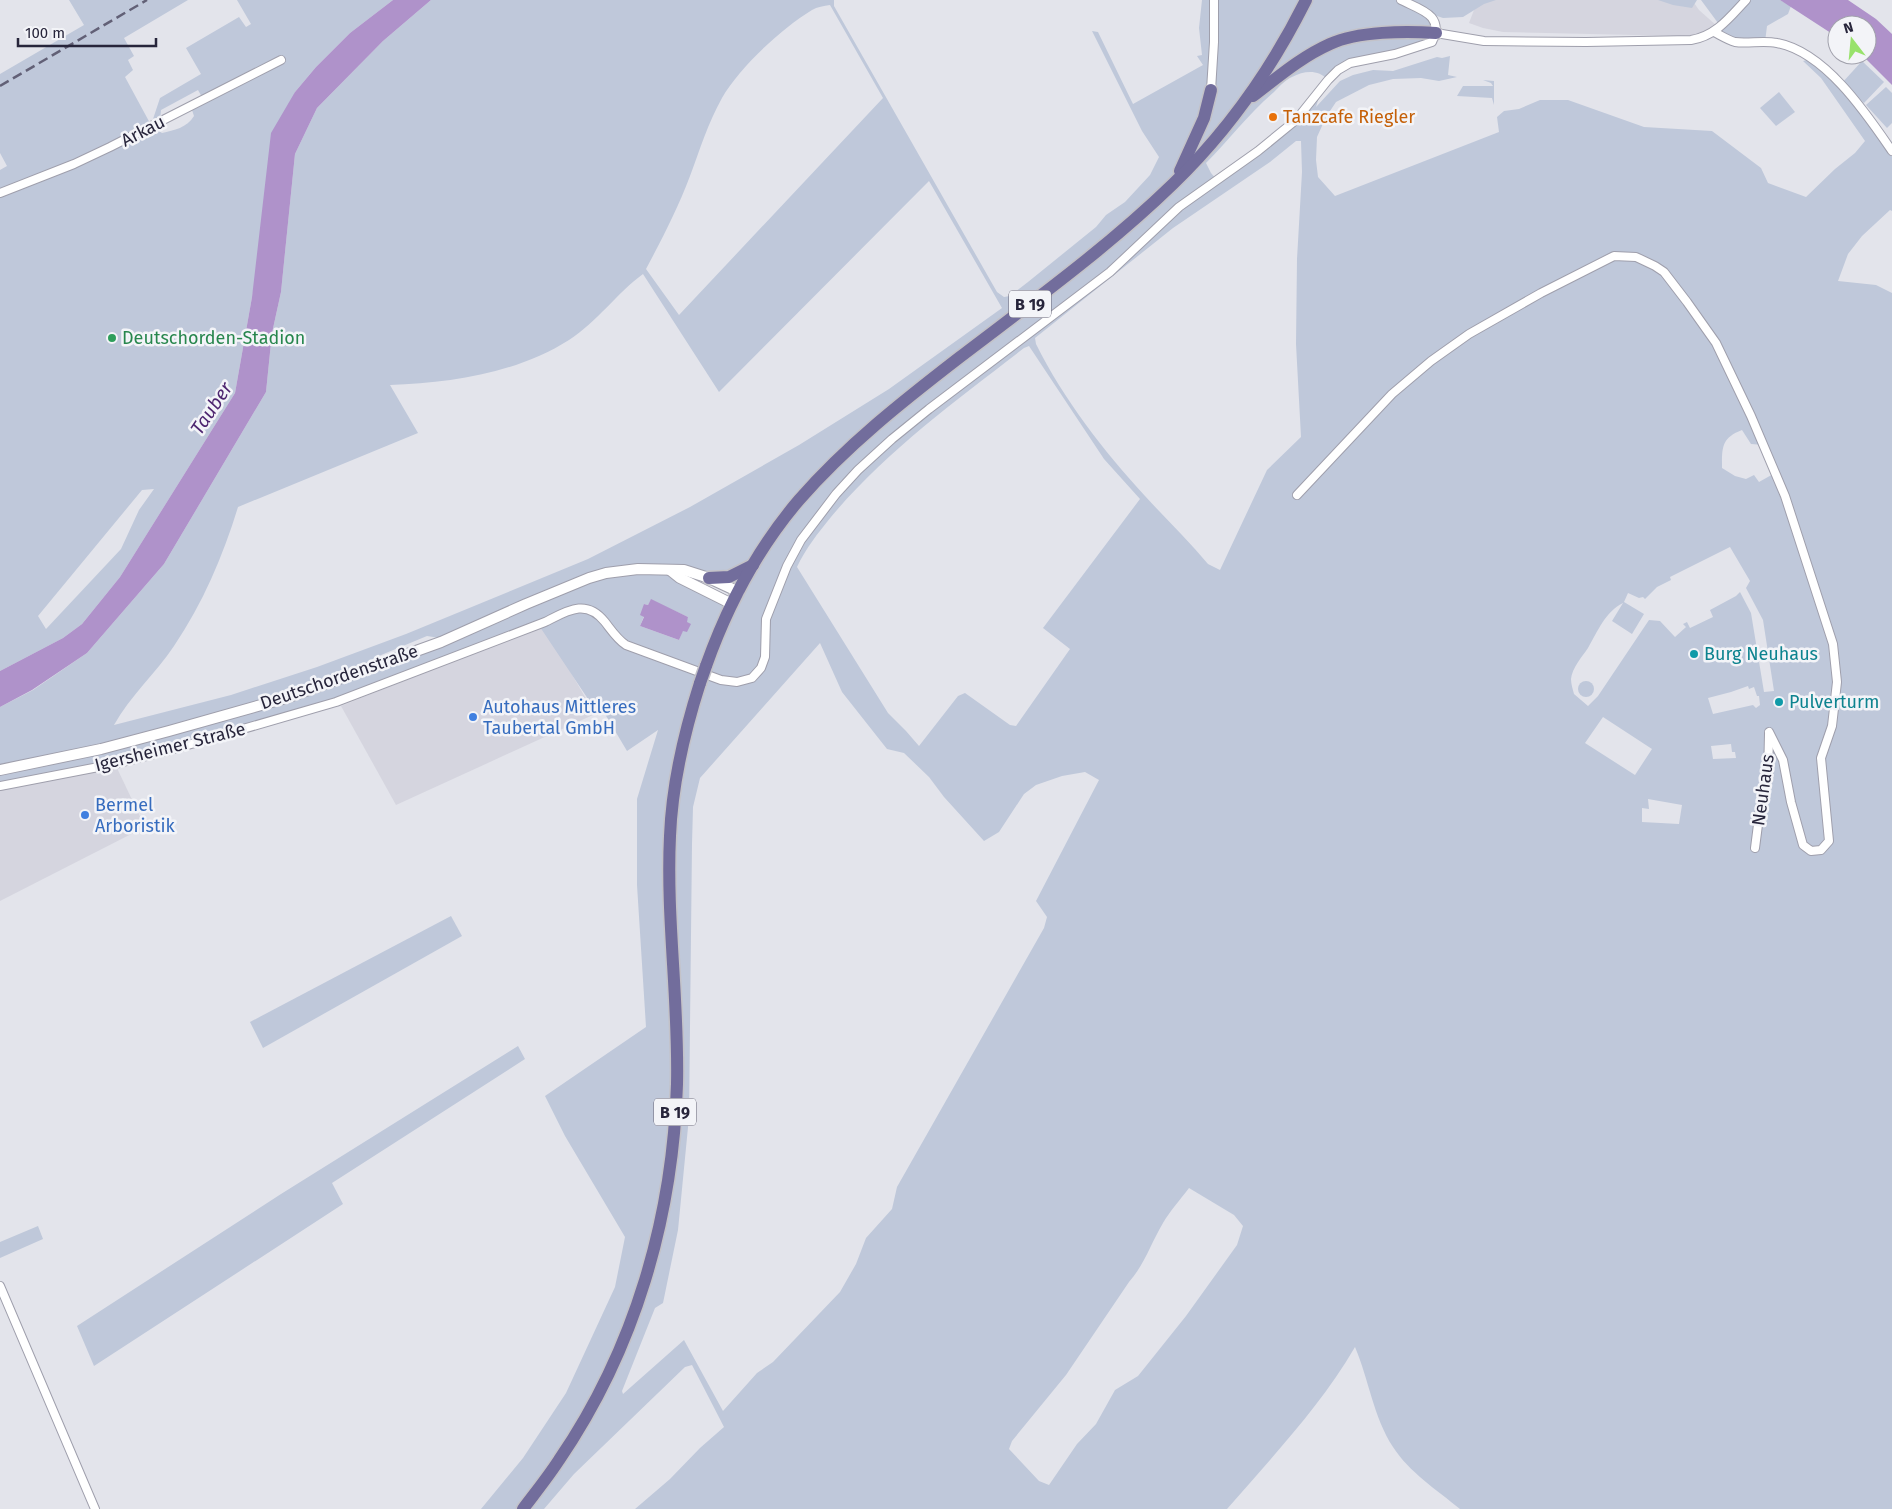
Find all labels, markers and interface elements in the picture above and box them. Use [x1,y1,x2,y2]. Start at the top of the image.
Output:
scale bar [18,15,155,47]
north arrow [1827,15,1877,65]
text: N [1842,19,1855,37]
text: 100 m [25,24,65,42]
place label: Tanzcafe Riegler [1283,106,1415,128]
street label: Arkau [117,111,169,151]
marker: Tanzcafe Riegler [1267,111,1279,123]
road number: B 19 [1009,290,1051,318]
place label: Deutschorden-Stadion [122,327,305,349]
marker: Deutschorden-Stadion [106,332,118,344]
water label: Tauber [186,377,238,439]
street label: Deutschordenstraße [257,640,421,714]
place label: Burg Neuhaus [1704,643,1818,665]
marker: Burg Neuhaus [1688,648,1700,660]
place label: Pulverturm [1789,691,1879,713]
place label: Autohaus Mittleres Taubertal GmbH [483,696,636,739]
marker: Pulverturm [1773,696,1785,708]
marker: Autohaus Mittleres Taubertal GmbH [467,711,479,723]
street label: Igersheimer Straße [92,718,248,776]
street label: Neuhaus [1747,753,1779,827]
place label: Bermel Arboristik [95,794,175,837]
marker: Bermel Arboristik [79,809,91,821]
road number: B 19 [654,1098,696,1126]

